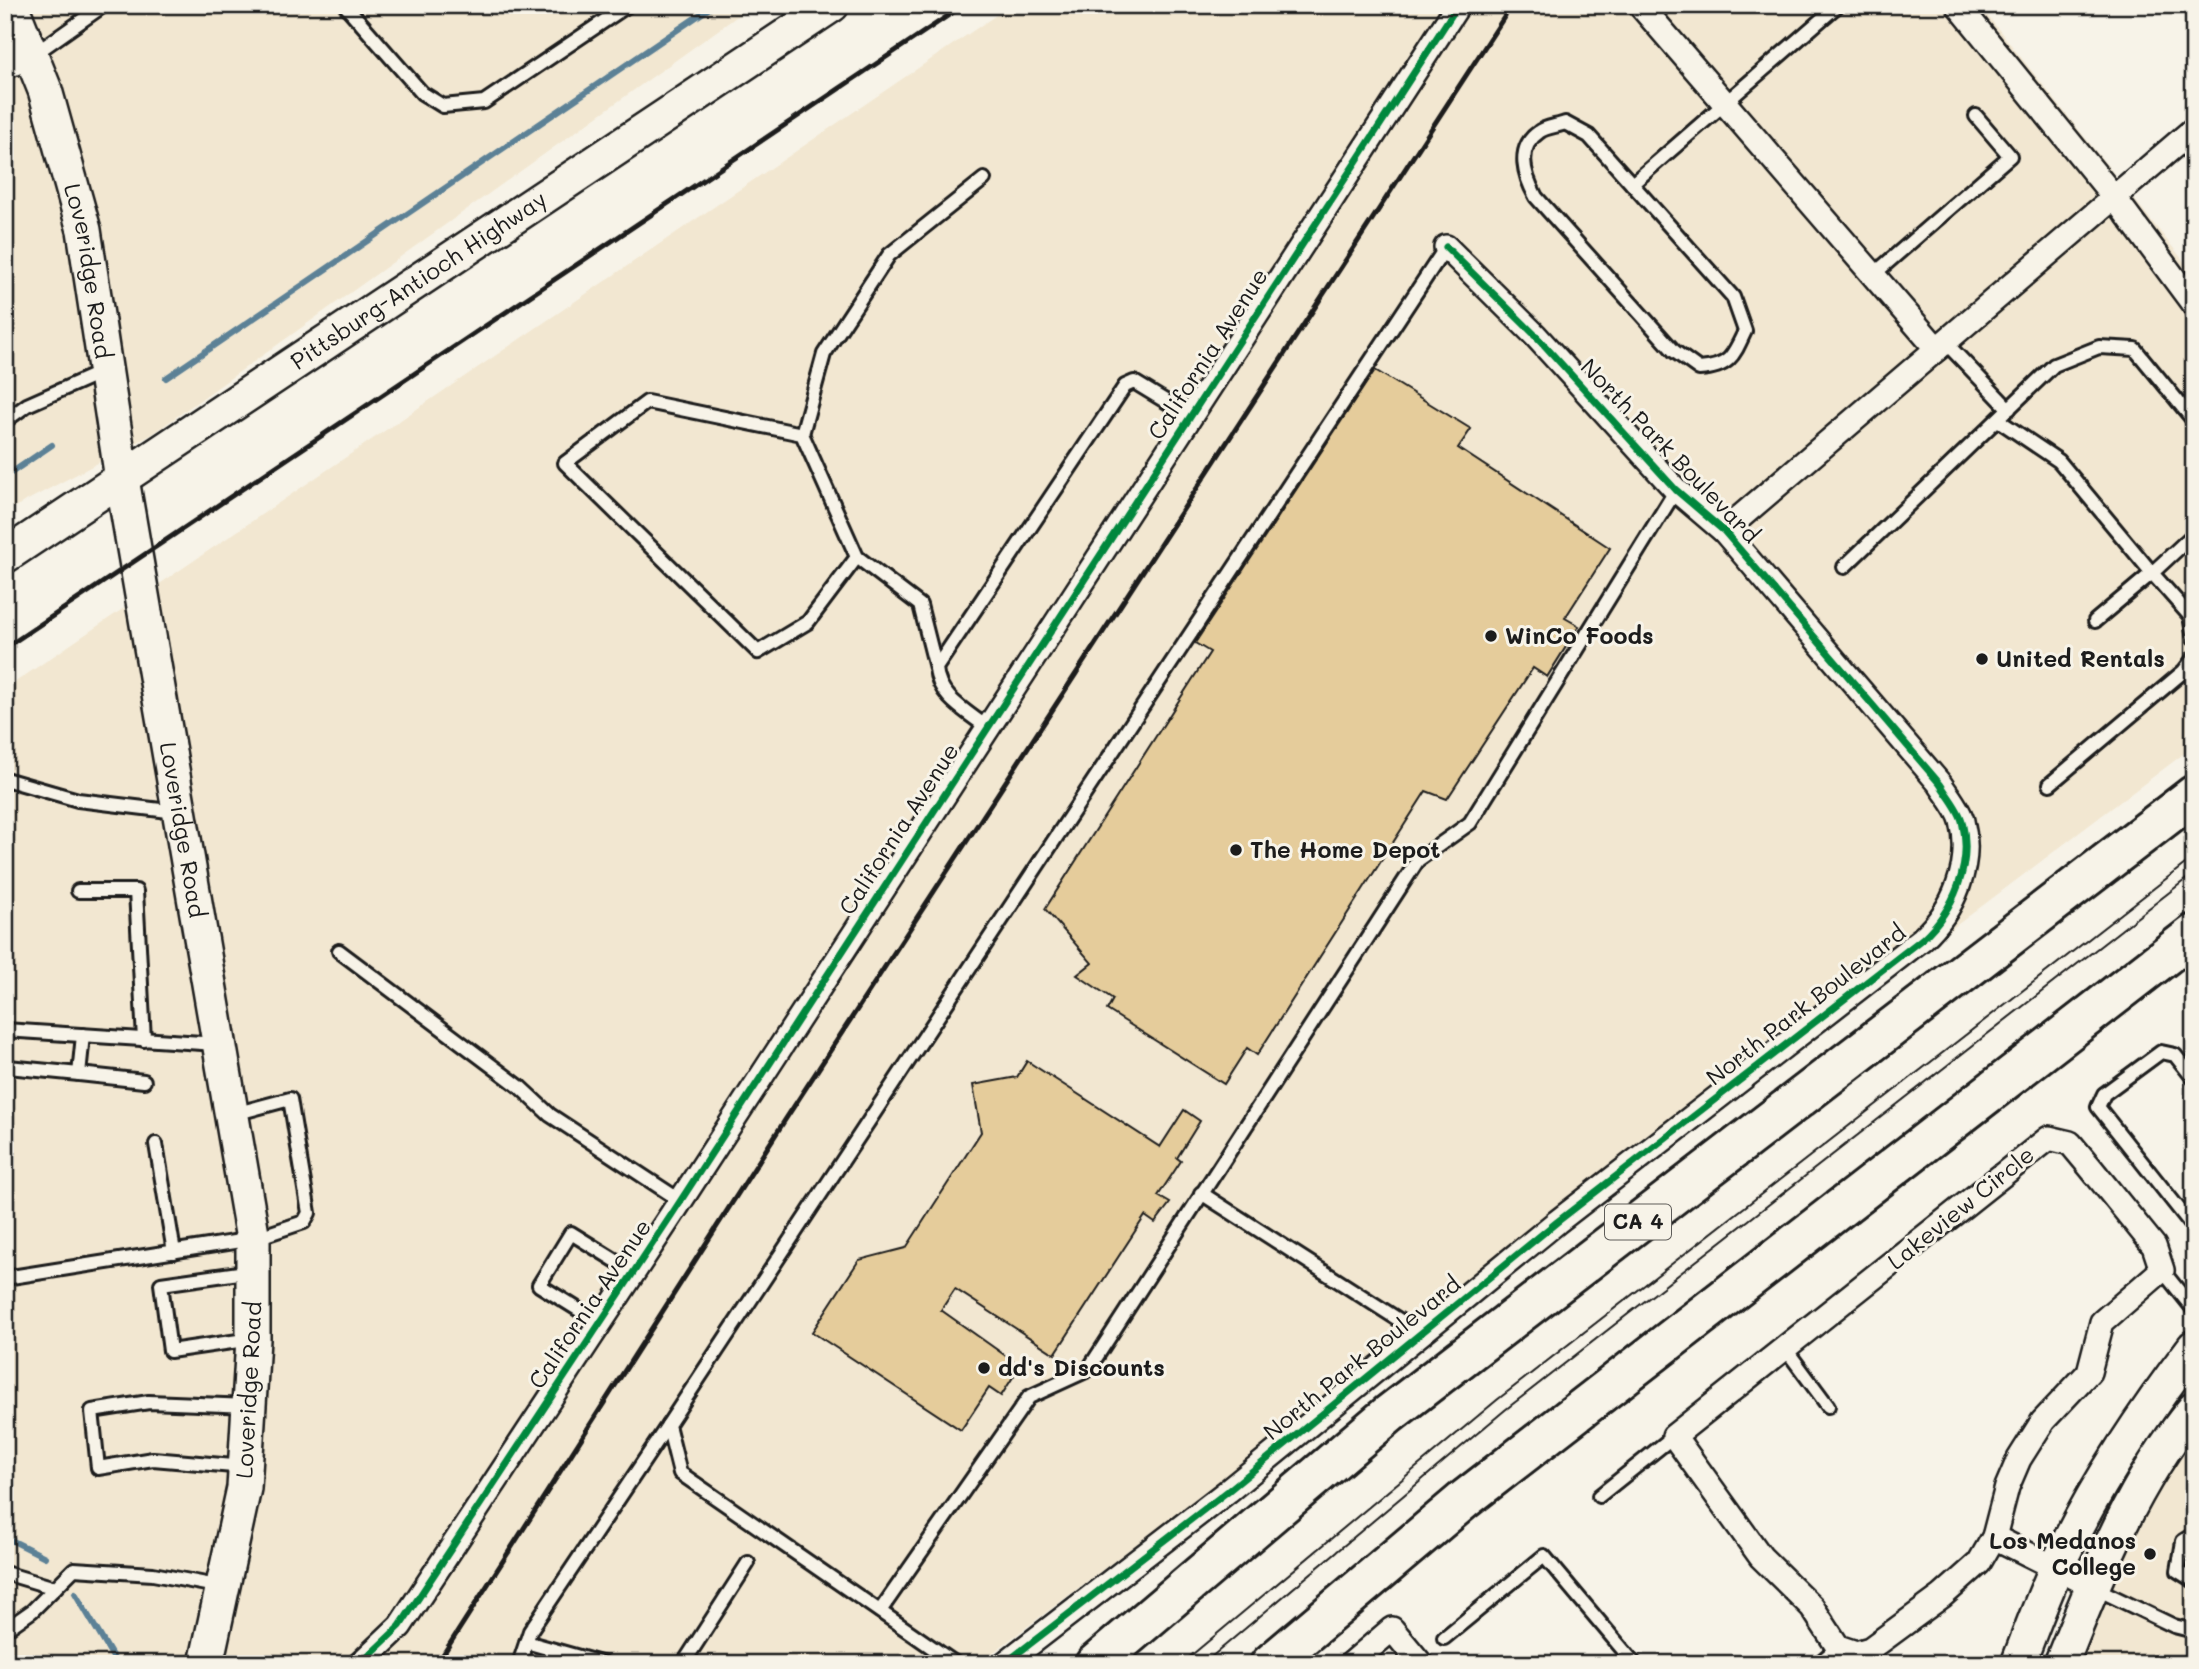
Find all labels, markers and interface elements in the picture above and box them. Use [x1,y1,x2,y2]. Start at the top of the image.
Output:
street label: Loveridge Road [58,180,119,361]
street label: Pittsburg-Antioch Highway [284,183,552,376]
street label: California Avenue [1140,262,1274,445]
street label: North Park Boulevard [1575,352,1767,549]
place label: WinCo Foods [1505,620,1654,650]
marker: WinCo Foods [1483,628,1499,644]
place label: United Rentals [1996,643,2165,673]
marker: United Rentals [1974,651,1990,667]
street label: California Avenue [831,737,965,920]
street label: Loveridge Road [154,740,213,920]
place label: The Home Depot [1250,834,1441,864]
marker: The Home Depot [1228,842,1244,858]
street label: North Park Boulevard [1700,917,1911,1092]
street label: Lakeview Circle [1881,1139,2040,1276]
road number: CA 4 [1605,1204,1671,1240]
street label: California Avenue [521,1213,657,1394]
street label: North Park Boulevard [1257,1268,1466,1446]
street label: Loveridge Road [228,1301,268,1479]
place label: dd's Discounts [998,1352,1165,1382]
marker: dd's Discounts [976,1360,992,1376]
place label: Los Medanos College [1989,1525,2136,1581]
marker: Los Medanos College [2142,1546,2158,1562]

